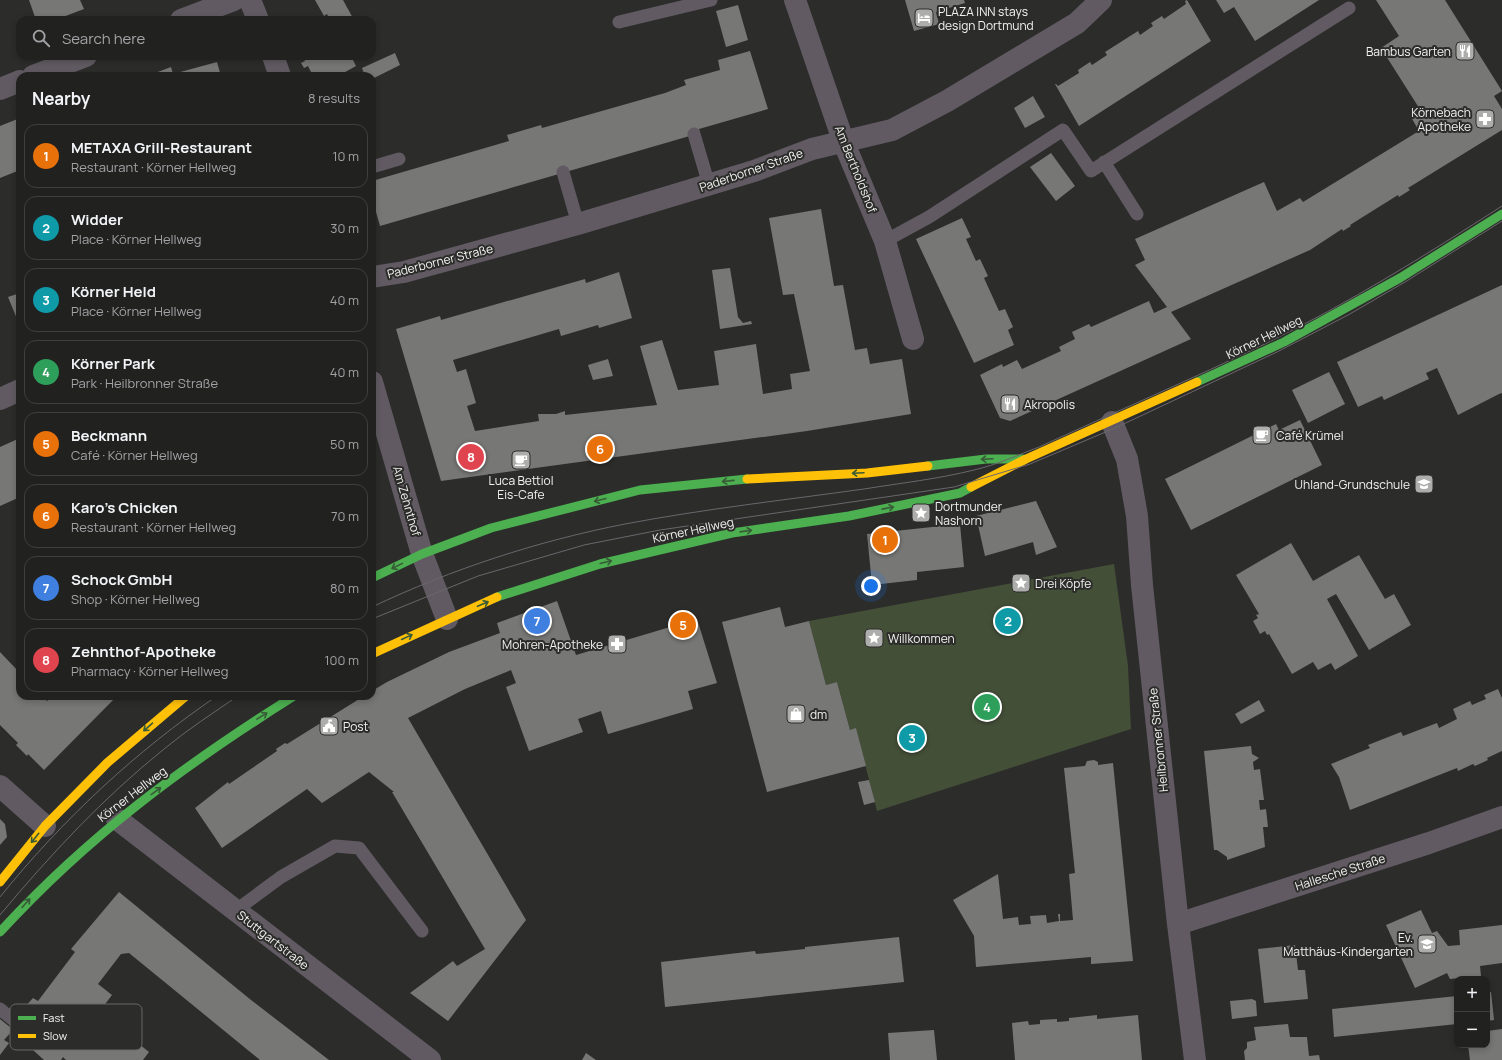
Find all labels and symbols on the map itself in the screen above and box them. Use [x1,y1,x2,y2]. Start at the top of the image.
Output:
place label: PLAZA INN stays design Dortmund [938,3,1034,34]
hotel icon: PLAZA INN stays design Dortmund [913,7,935,29]
restaurant icon: Bambus Garten [1454,40,1476,62]
place label: Bambus Garten [1366,43,1451,60]
place label: Körnebach Apotheke [1411,104,1471,135]
pharmacy icon: Körnebach Apotheke [1474,108,1496,130]
street label: Am Bertholdshof [831,123,882,216]
street label: Paderborner Straße [697,144,805,196]
street label: Paderborner Straße [385,240,495,282]
street label: Körner Hellweg [1223,311,1305,363]
restaurant icon: Akropolis [999,393,1021,415]
place label: Akropolis [1024,396,1075,413]
cafe icon: Café Krümel [1251,424,1273,446]
place label: Café Krümel [1276,427,1343,444]
pin: 6 [587,434,613,464]
pin: 8 [458,442,484,472]
cafe icon: Luca Bettiol Eis-Cafe [510,449,532,471]
one-way arrow [981,456,994,463]
street label: Am Zehnthof [389,464,425,539]
one-way arrow [852,469,865,477]
place label: Luca Bettiol Eis-Cafe [489,472,553,503]
school or university icon: Uhland-Grundschule [1413,473,1435,495]
place label: Uhland-Grundschule [1295,476,1410,493]
one-way arrow [722,477,735,485]
one-way arrow [593,497,606,504]
place label: Dortmunder Nashorn [935,498,1003,529]
place icon: Dortmunder Nashorn [910,502,932,524]
one-way arrow [882,503,895,511]
street label: Körner Hellweg [651,513,735,547]
pin: 1 [872,525,898,555]
one-way arrow [739,527,752,535]
one-way arrow [599,558,612,566]
one-way arrow [392,563,404,570]
place icon: Drei Köpfe [1010,572,1032,594]
place label: Drei Köpfe [1035,575,1091,592]
your location [861,576,881,596]
one-way arrow [476,599,488,607]
pin: 7 [524,606,550,636]
pin: 2 [995,606,1021,636]
pin: 5 [670,610,696,640]
place icon: Willkommen [863,627,885,649]
place label: Willkommen [888,630,955,647]
one-way arrow [401,633,413,640]
pharmacy icon: Mohren-Apotheke [606,633,628,655]
place label: Mohren-Apotheke [502,636,603,653]
street label: Heilbronner Straße [1144,687,1172,793]
pin: 4 [974,692,1000,722]
shop icon: dm [785,703,807,725]
place label: dm [810,706,827,723]
one-way arrow [256,711,268,719]
public building icon: Post [318,715,340,737]
place label: Post [343,718,369,735]
one-way arrow [142,723,153,732]
pin: 3 [899,723,925,753]
street label: Körner Hellweg [94,762,170,826]
one-way arrow [150,787,161,795]
one-way arrow [31,832,40,843]
street label: Hallesche Straße [1293,849,1387,895]
one-way arrow [21,898,30,908]
street label: Stuttgartstraße [233,906,313,974]
place label: Ev. Matthäus-Kindergarten [1283,929,1413,960]
school or university icon: Ev. Matthäus-Kindergarten [1416,933,1438,955]
legend [10,1004,142,1050]
text: Fast [43,1010,65,1025]
text: Slow [43,1028,68,1043]

